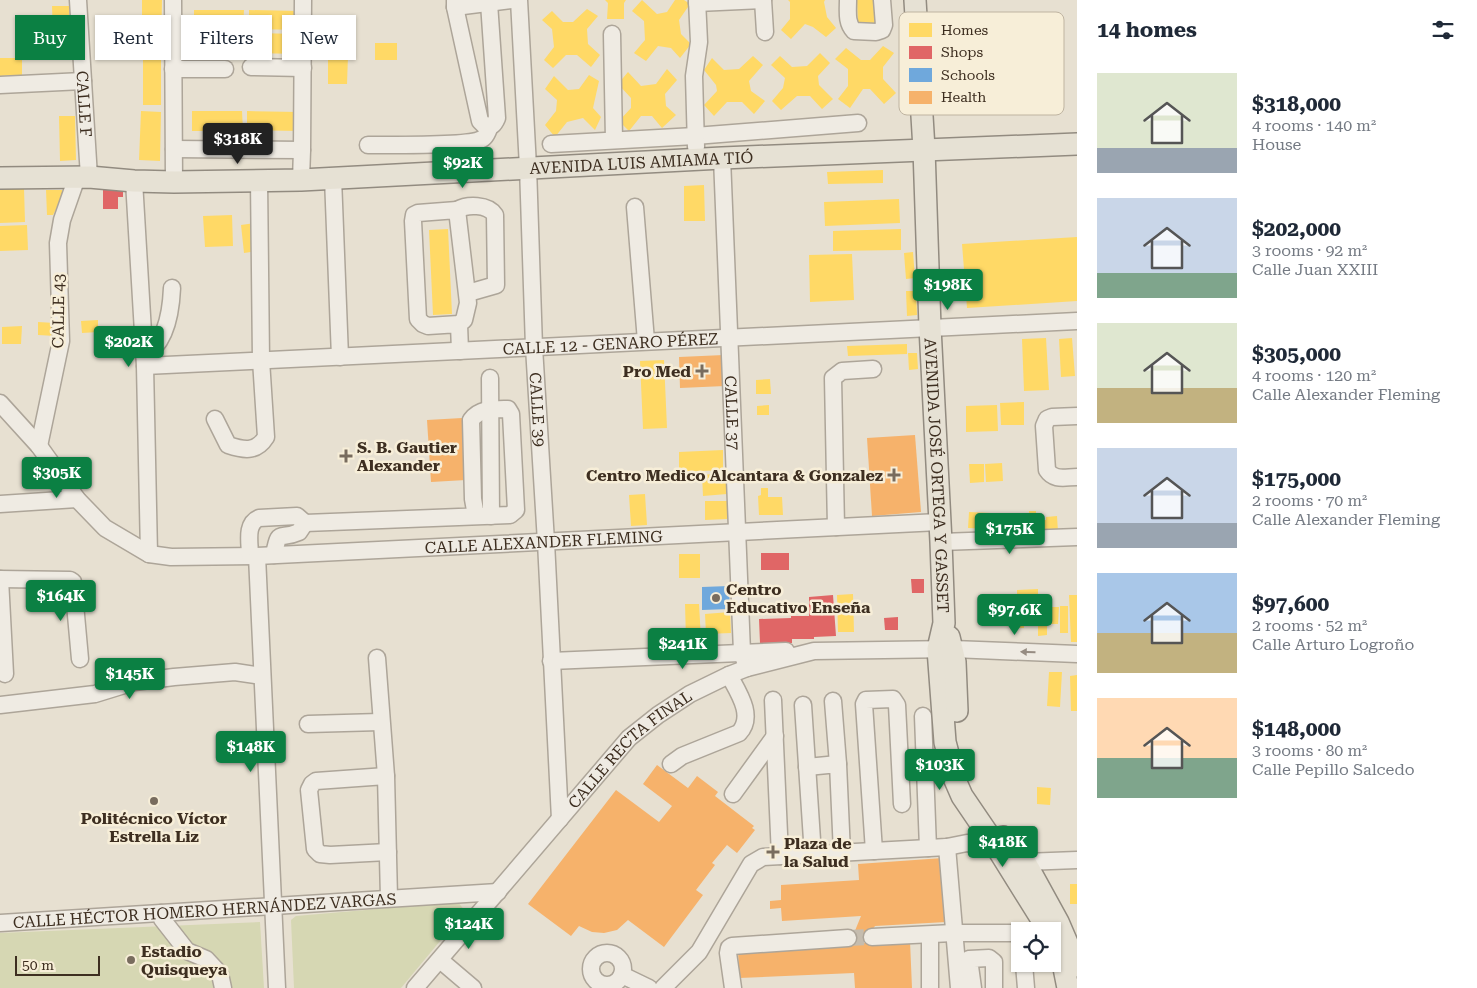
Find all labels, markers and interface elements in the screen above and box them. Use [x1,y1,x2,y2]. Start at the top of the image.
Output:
legend [899,12,1064,115]
chip: Buy [15,15,85,60]
chip: Rent [95,15,171,60]
chip: Filters [181,15,272,60]
chip: New [282,15,356,60]
icon: filters [1429,16,1457,44]
text: 14 homes [1097,18,1197,42]
text: Homes [941,22,989,38]
text: Shops [941,44,984,60]
text: Schools [941,67,995,83]
street label: CALLE F [72,70,95,138]
text: Health [941,89,986,105]
text: $318,000 [1252,92,1341,116]
icon: home [1137,93,1197,153]
text: 4 rooms · 140 m² [1252,116,1376,135]
pin: $318K [203,122,273,165]
text: $318K [214,129,262,148]
text: House [1252,135,1301,154]
pin: $92K [433,146,493,189]
street label: AVENIDA LUIS AMIAMA TIÓ [529,148,754,178]
text: $92K [443,153,483,172]
text: $202,000 [1252,217,1341,241]
icon: home [1137,218,1197,278]
text: 3 rooms · 92 m² [1252,241,1367,260]
text: Calle Juan XXIII [1252,260,1378,279]
pin: $198K [913,268,983,311]
street label: CALLE 43 [48,273,69,349]
text: $198K [924,275,972,294]
pin: $202K [94,326,164,368]
street label: CALLE 12 - GENARO PÉREZ [502,329,719,359]
text: $202K [105,332,153,351]
street label: AVENIDA JOSÉ ORTEGA Y GASSET [921,337,953,614]
text: $305,000 [1252,342,1341,366]
icon: home [1137,343,1197,403]
place label: Pro Med [623,362,691,381]
marker: Pro Med [695,364,709,378]
text: 4 rooms · 120 m² [1252,366,1376,385]
street label: CALLE 39 [526,372,549,447]
street label: CALLE 37 [721,375,743,451]
text: Calle Alexander Fleming [1252,385,1440,404]
place label: S. B. Gautier Alexander [357,438,457,475]
marker: S. B. Gautier Alexander [339,449,353,463]
pin: $305K [22,456,92,499]
text: $305K [33,463,81,482]
place label: Centro Medico Alcantara & Gonzalez [586,466,883,485]
text: $175,000 [1252,467,1341,491]
marker: Centro Medico Alcantara & Gonzalez [887,468,901,482]
icon: home [1137,468,1197,528]
text: 2 rooms · 70 m² [1252,491,1367,510]
text: Calle Alexander Fleming [1252,510,1440,529]
pin: $175K [975,512,1045,555]
text: $175K [986,519,1034,538]
street label: CALLE ALEXANDER FLEMING [424,527,664,558]
pin: $164K [26,580,96,622]
place label: Centro Educativo Enseña [726,580,871,617]
text: $164K [37,586,85,605]
marker: Centro Educativo Enseña [710,592,722,604]
text: $97,600 [1252,592,1329,616]
icon: home [1137,593,1197,653]
pin: $97.6K [974,594,1056,636]
text: $97.6K [988,600,1042,619]
text: 2 rooms · 52 m² [1252,616,1367,635]
pin: $241K [648,628,718,670]
text: $241K [659,634,707,653]
text: Calle Arturo Logroño [1252,635,1414,654]
one-way arrow [1020,648,1036,656]
pin: $145K [95,658,165,700]
text: $145K [106,664,154,683]
street label: CALLE RECTA FINAL [564,686,695,812]
text: $148,000 [1252,717,1341,741]
icon: home [1137,718,1197,778]
pin: $148K [216,730,286,773]
text: $148K [227,737,275,756]
text: 3 rooms · 80 m² [1252,741,1367,760]
pin: $103K [905,748,975,791]
text: $103K [916,755,964,774]
text: Calle Pepillo Salcedo [1252,760,1414,779]
marker: Politécnico Víctor Estrella Liz [148,795,160,807]
place label: Politécnico Víctor Estrella Liz [81,809,227,846]
pin: $418K [968,826,1038,868]
text: $418K [979,832,1027,851]
place label: Plaza de la Salud [784,834,852,871]
marker: Plaza de la Salud [766,845,780,859]
street label: CALLE HÉCTOR HOMERO HERNÁNDEZ VARGAS [12,889,397,932]
pin: $124K [434,908,504,950]
text: $124K [445,914,493,933]
map controls [1011,922,1061,972]
button: locate [1011,922,1061,972]
place label: Estadio Quisqueya [141,942,228,979]
scale bar [15,953,100,976]
marker: Estadio Quisqueya [125,954,137,966]
text: 50 m [22,957,54,973]

